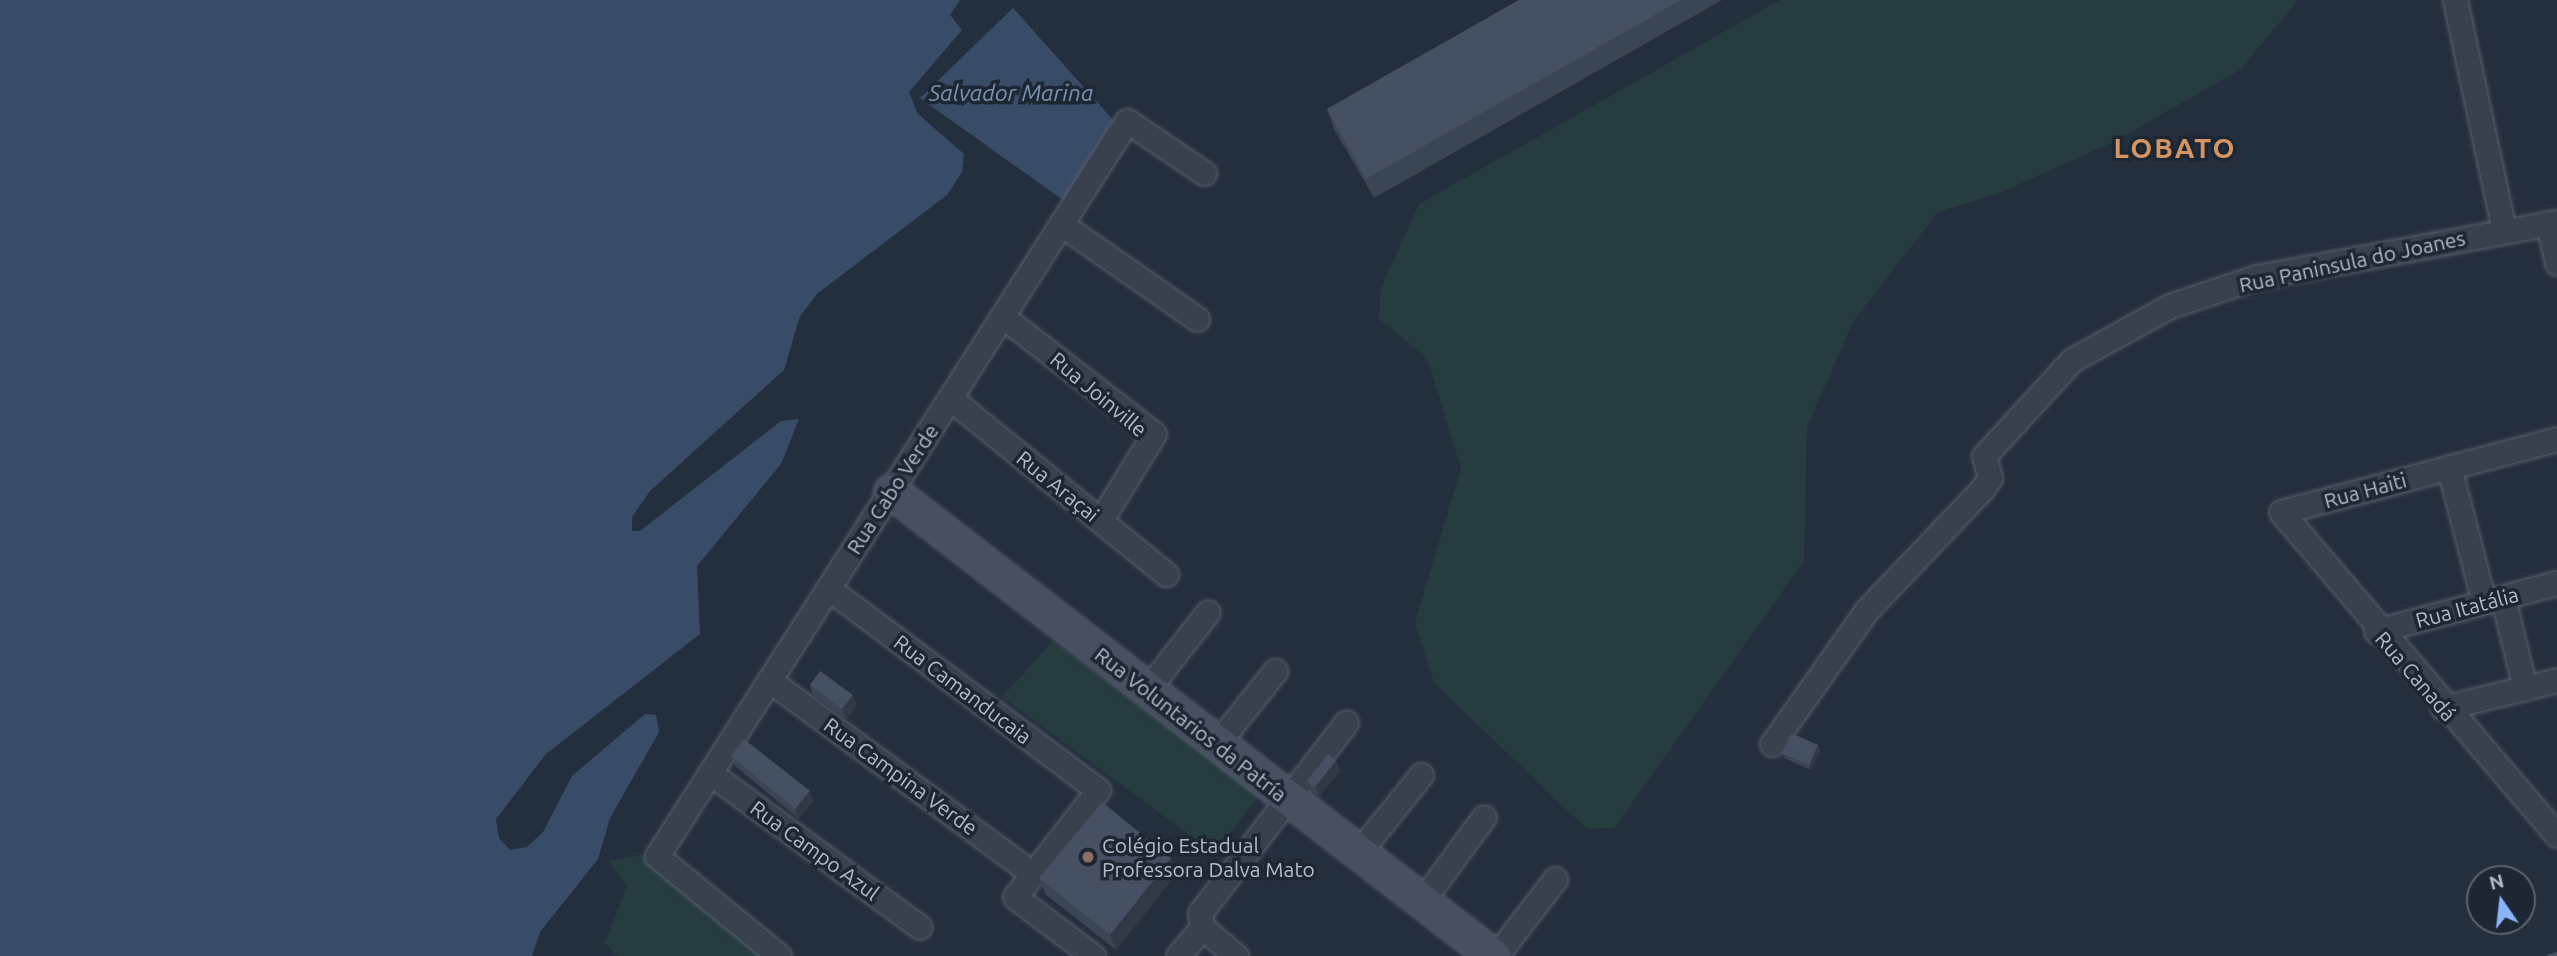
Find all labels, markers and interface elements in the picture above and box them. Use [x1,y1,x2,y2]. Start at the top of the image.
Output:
water label: Salvador Marina [929,79,1093,107]
district label: LOBATO [2114,131,2236,165]
street label: Rua Paninsula do Joanes [2237,225,2467,297]
street label: Rua Joinville [1046,346,1152,442]
street label: Rua Cabo Verde [841,419,943,559]
street label: Rua Araçai [1012,445,1104,527]
street label: Rua Haiti [2321,467,2409,513]
street label: Rua Itatália [2413,581,2521,633]
street label: Rua Canadá [2370,626,2462,726]
street label: Rua Camanducaia [889,629,1037,749]
street label: Rua Voluntarios da Patría [1090,641,1292,807]
street label: Rua Campina Verde [819,712,983,840]
street label: Rua Campo Azul [746,795,884,905]
place label: Colégio Estadual Professora Dalva Mato [1102,832,1315,882]
marker: Colégio Estadual Professora Dalva Mato [1080,849,1096,865]
north arrow [2466,865,2536,935]
text: N [2487,869,2506,894]

